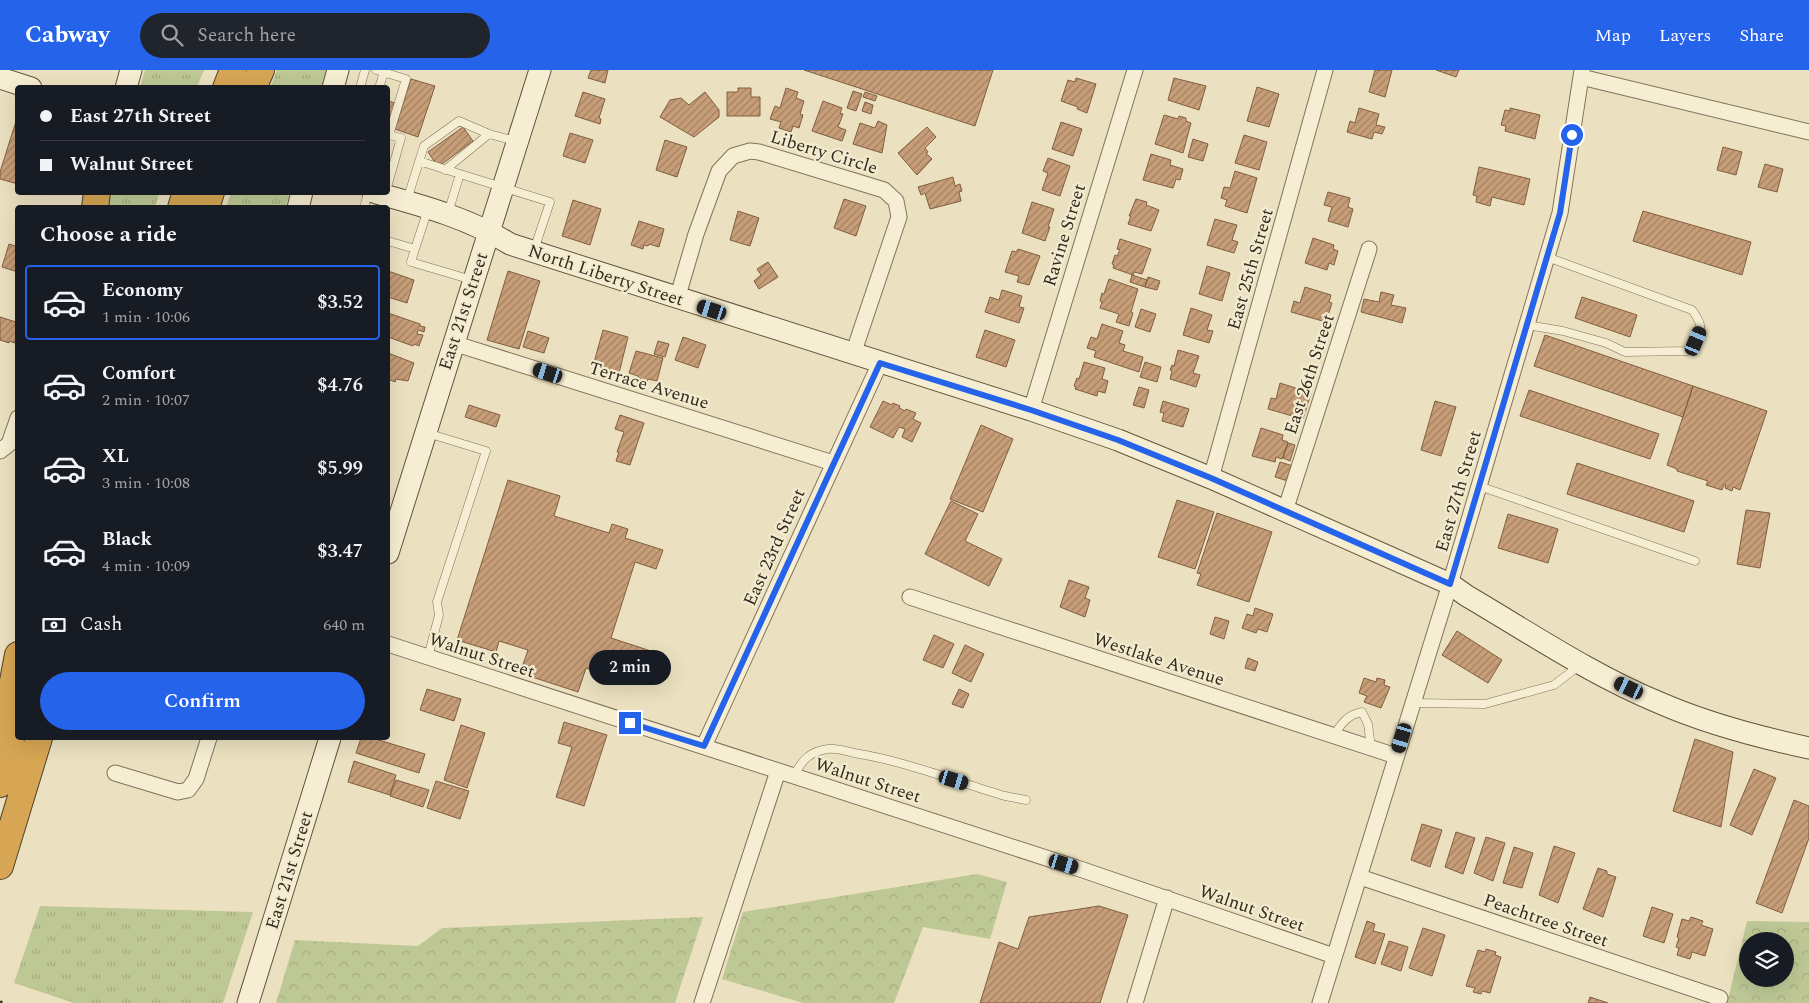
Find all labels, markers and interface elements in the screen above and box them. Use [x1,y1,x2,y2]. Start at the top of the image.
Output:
search box [140,13,490,58]
text: Cabway [25,17,110,53]
icon: search [158,21,186,49]
text: Search here [198,21,296,50]
text: Map [1595,22,1631,49]
text: Layers [1659,22,1711,49]
text: Share [1739,22,1784,49]
text: East 27th Street [70,102,211,131]
street label: Liberty Circle [767,123,881,182]
route start [1561,124,1583,146]
text: Walnut Street [70,150,193,179]
street label: Ravine Street [1036,180,1093,290]
street label: East 25th Street [1220,205,1281,333]
text: Choose a ride [40,218,177,251]
street label: North Liberty Street [524,238,687,313]
street label: East 21st Street [432,249,495,374]
text: Economy [102,276,183,305]
icon: car [42,280,87,325]
text: $3.52 [317,288,363,317]
car [695,298,728,322]
text: 1 min · 10:06 [102,305,190,329]
street label: East 26th Street [1277,310,1342,438]
car [1683,324,1708,358]
street label: Terrace Avenue [585,354,712,417]
text: Comfort [102,359,176,388]
car [531,361,564,385]
icon: car [42,363,87,408]
text: $4.76 [317,371,363,400]
text: 2 min · 10:07 [102,388,190,412]
street label: East 27th Street [1428,427,1489,555]
text: XL [102,442,129,471]
icon: car [42,446,87,491]
text: $5.99 [317,454,363,483]
text: 3 min · 10:08 [102,471,190,495]
street label: East 23rd Street [737,484,812,610]
text: Black [102,525,152,554]
icon: car [42,529,87,574]
text: $3.47 [317,537,363,566]
text: 4 min · 10:09 [102,554,190,578]
text: Cash [80,610,122,639]
icon: cash [40,611,68,639]
text: 640 m [323,613,365,637]
street label: Walnut Street [425,626,538,685]
street label: Westlake Avenue [1090,626,1228,693]
callout: 2 min [589,650,671,686]
text: 2 min [609,655,651,679]
button: Confirm [40,672,365,730]
car [1612,675,1645,701]
route end [619,712,641,734]
car [1390,721,1413,755]
street label: Walnut Street [811,751,924,810]
car [937,768,970,792]
street label: East 21st Street [259,808,320,933]
car [1047,852,1080,876]
street label: Walnut Street [1195,878,1308,939]
street label: Peachtree Street [1480,886,1612,955]
map controls [1739,932,1794,987]
button: layers [1739,932,1794,987]

